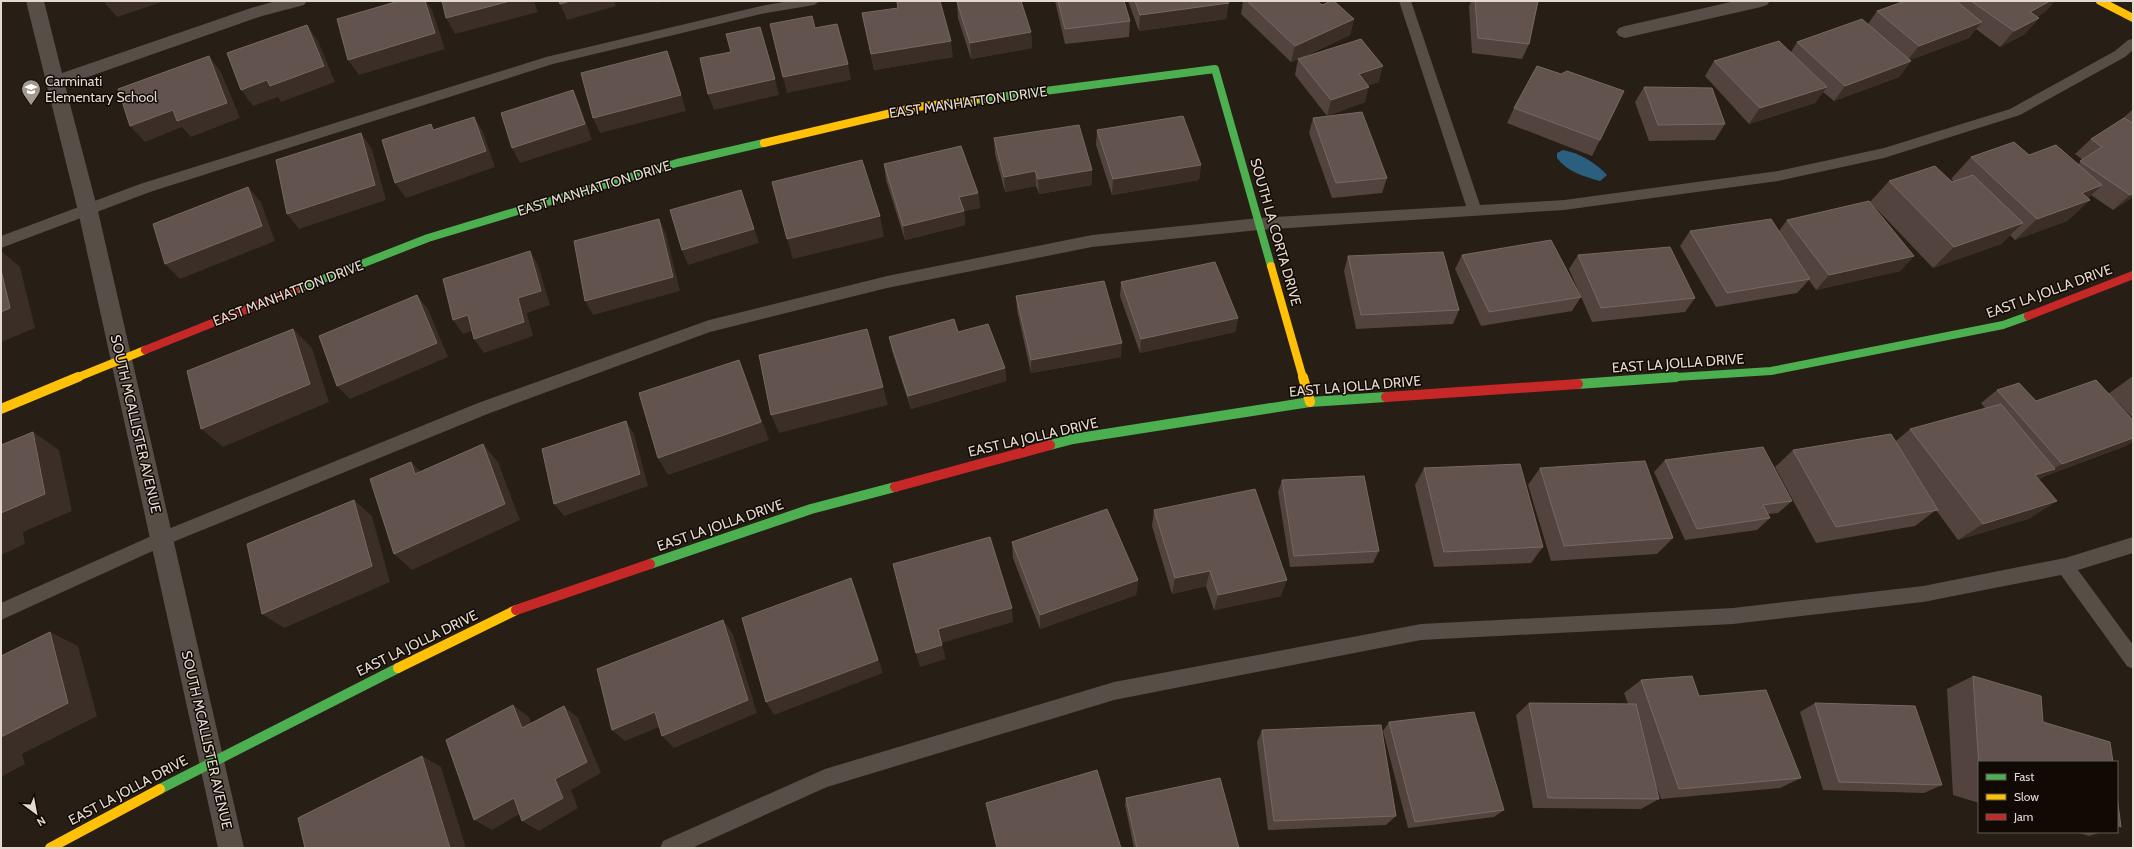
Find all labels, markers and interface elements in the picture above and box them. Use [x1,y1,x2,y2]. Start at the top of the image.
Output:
place label: Carminati Elementary School [45,72,158,106]
school or university icon: Carminati Elementary School [20,78,42,106]
street label: EAST MANHATTON DRIVE [888,82,1049,122]
street label: EAST MANHATTON DRIVE [515,156,673,220]
street label: SOUTH LA CORTA DRIVE [1246,156,1306,308]
street label: EAST MANHATTON DRIVE [210,256,366,330]
street label: EAST LA JOLLA DRIVE [1984,260,2115,322]
street label: SOUTH MCALLISTER AVENUE [107,333,165,515]
street label: EAST LA JOLLA DRIVE [1611,349,1745,377]
street label: EAST LA JOLLA DRIVE [1288,371,1422,401]
street label: EAST LA JOLLA DRIVE [966,413,1100,461]
street label: EAST LA JOLLA DRIVE [654,495,786,555]
street label: EAST LA JOLLA DRIVE [353,606,481,680]
street label: SOUTH MCALLISTER AVENUE [178,649,236,831]
street label: EAST LA JOLLA DRIVE [65,751,191,829]
legend [1978,761,2118,833]
text: Fast [2014,769,2034,784]
text: Slow [2014,789,2039,804]
north arrow [16,793,56,833]
text: Jam [2013,809,2033,824]
text: N [34,813,48,829]

